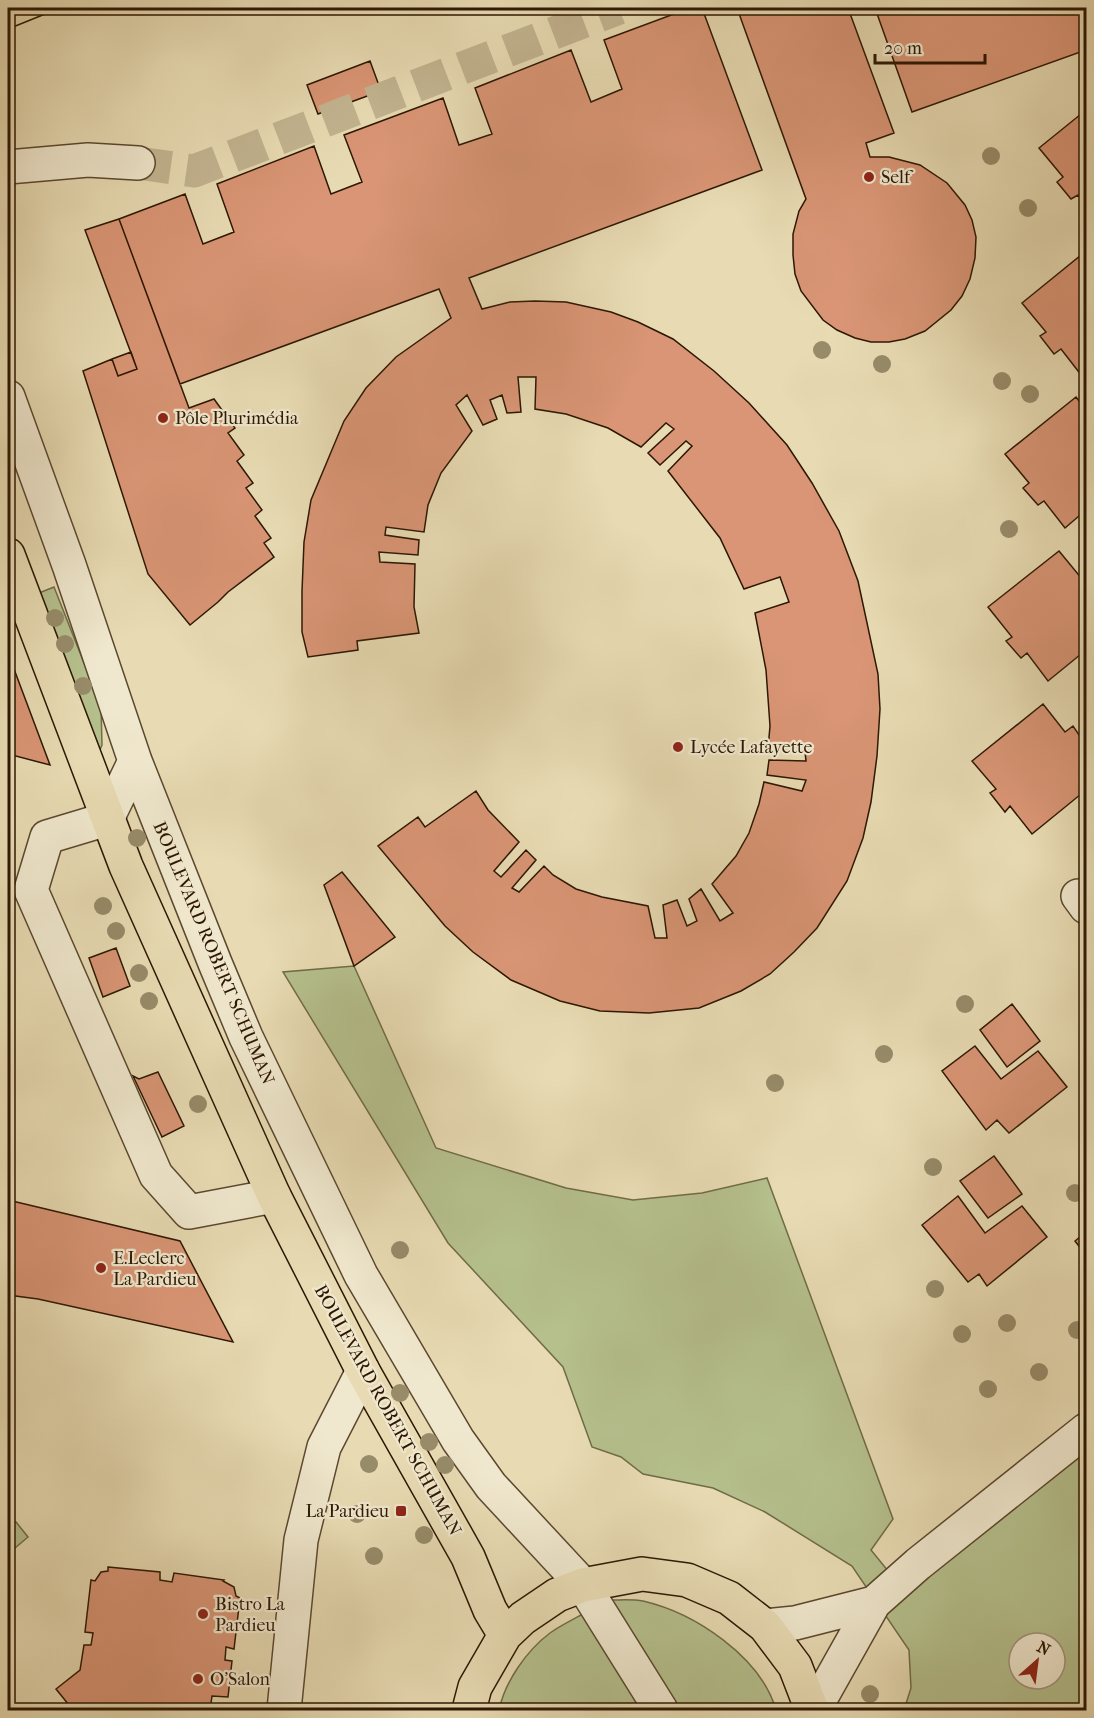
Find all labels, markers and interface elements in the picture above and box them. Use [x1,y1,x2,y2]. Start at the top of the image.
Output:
scale bar [875,27,984,65]
text: 20 m [884,38,922,59]
place label: Self [881,167,914,188]
marker: Self [862,170,876,184]
place label: Pôle Plurimédia [175,408,299,429]
marker: Pôle Plurimédia [156,411,170,425]
place label: Lycée Lafayette [690,737,812,758]
marker: Lycée Lafayette [671,740,685,754]
street label: BOULEVARD ROBERT SCHUMAN [148,819,279,1088]
place label: E.Leclerc La Pardieu [113,1248,197,1290]
marker: E.Leclerc La Pardieu [94,1261,108,1275]
street label: BOULEVARD ROBERT SCHUMAN [310,1281,466,1540]
place label: La Pardieu [305,1501,389,1522]
marker: La Pardieu [394,1504,408,1518]
place label: Bistro La Pardieu [215,1594,286,1636]
marker: Bistro La Pardieu [196,1607,210,1621]
north arrow [1007,1631,1067,1691]
text: N [1034,1637,1054,1660]
place label: O'Salon [210,1669,271,1690]
marker: O'Salon [191,1672,205,1686]

